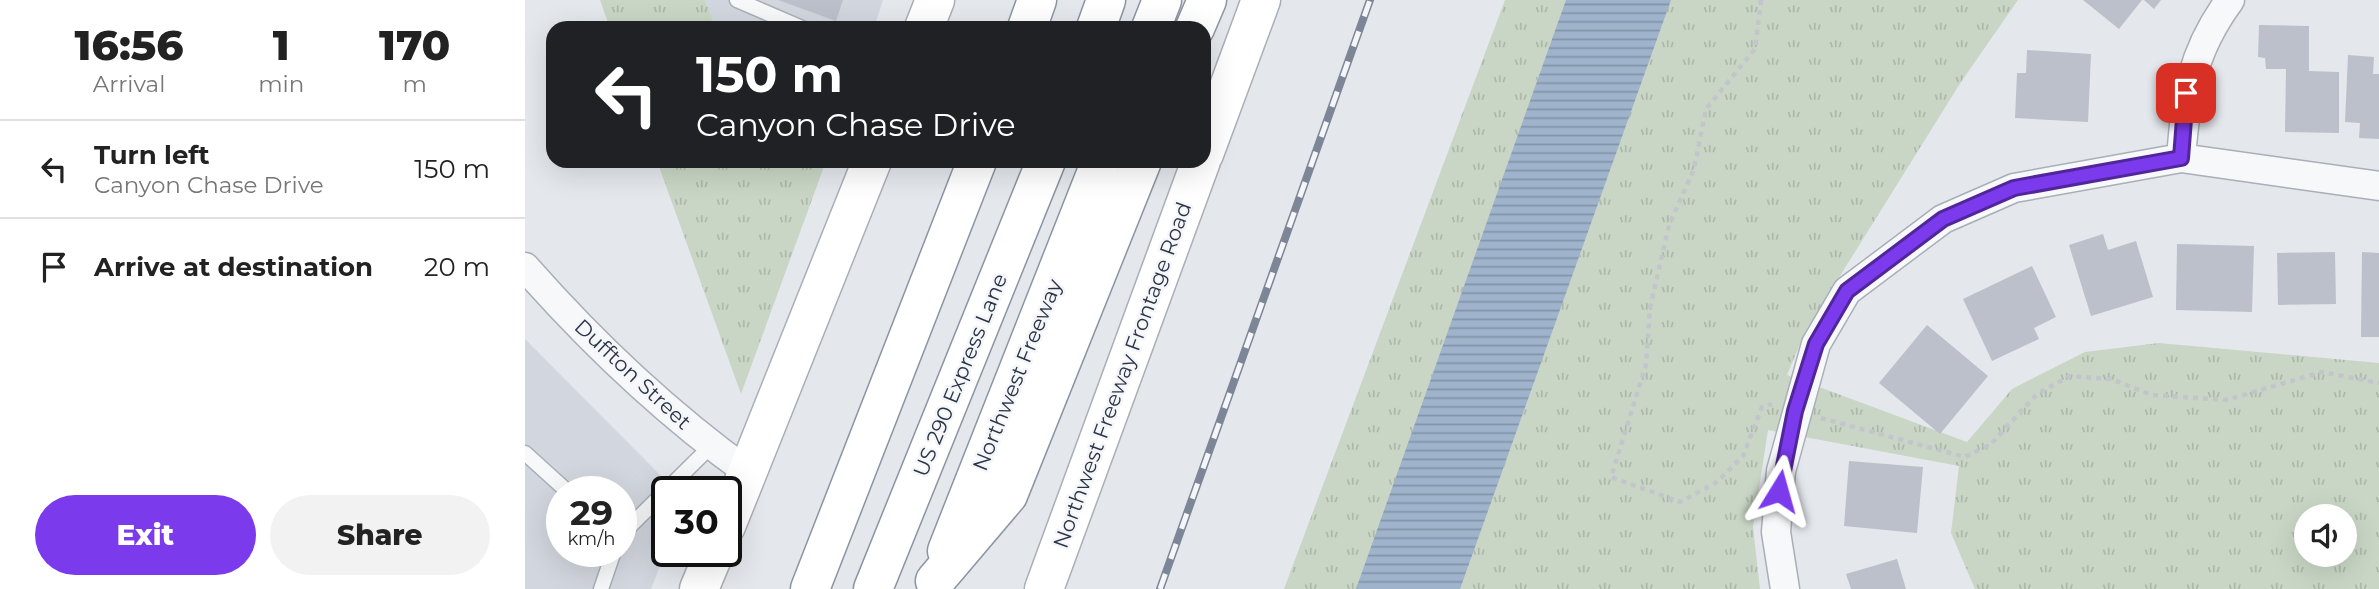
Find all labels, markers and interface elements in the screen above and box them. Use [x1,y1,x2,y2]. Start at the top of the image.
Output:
text: 16:56 [75,19,184,71]
text: 1 [273,19,290,71]
text: 170 [379,19,450,71]
text: 150 m [696,45,843,104]
icon: left [581,49,672,140]
pin [2156,63,2216,123]
text: Arrival [93,70,165,98]
text: min [258,70,304,98]
text: m [402,70,427,98]
icon: arrive [2167,74,2205,112]
text: Canyon Chase Drive [696,105,1016,144]
text: Turn left [94,139,210,171]
icon: left [35,150,73,188]
text: 150 m [414,153,490,185]
text: Canyon Chase Drive [94,171,324,199]
street label: Northwest Freeway Frontage Road [1048,199,1196,551]
icon: arrive [35,248,73,286]
text: Arrive at destination [94,251,373,283]
text: 20 m [424,251,490,283]
street label: US 290 Express Lane [908,270,1012,480]
street label: Northwest Freeway [967,275,1067,474]
street label: Duffton Street [570,314,696,434]
position arrow [1742,454,1816,528]
speed limit sign: 30 [651,476,742,567]
text: 29 [570,491,613,534]
button: Exit [35,495,256,575]
button: Share [270,495,490,575]
map controls [2294,504,2357,567]
button: sound [2294,504,2357,567]
text: km/h [567,528,616,550]

